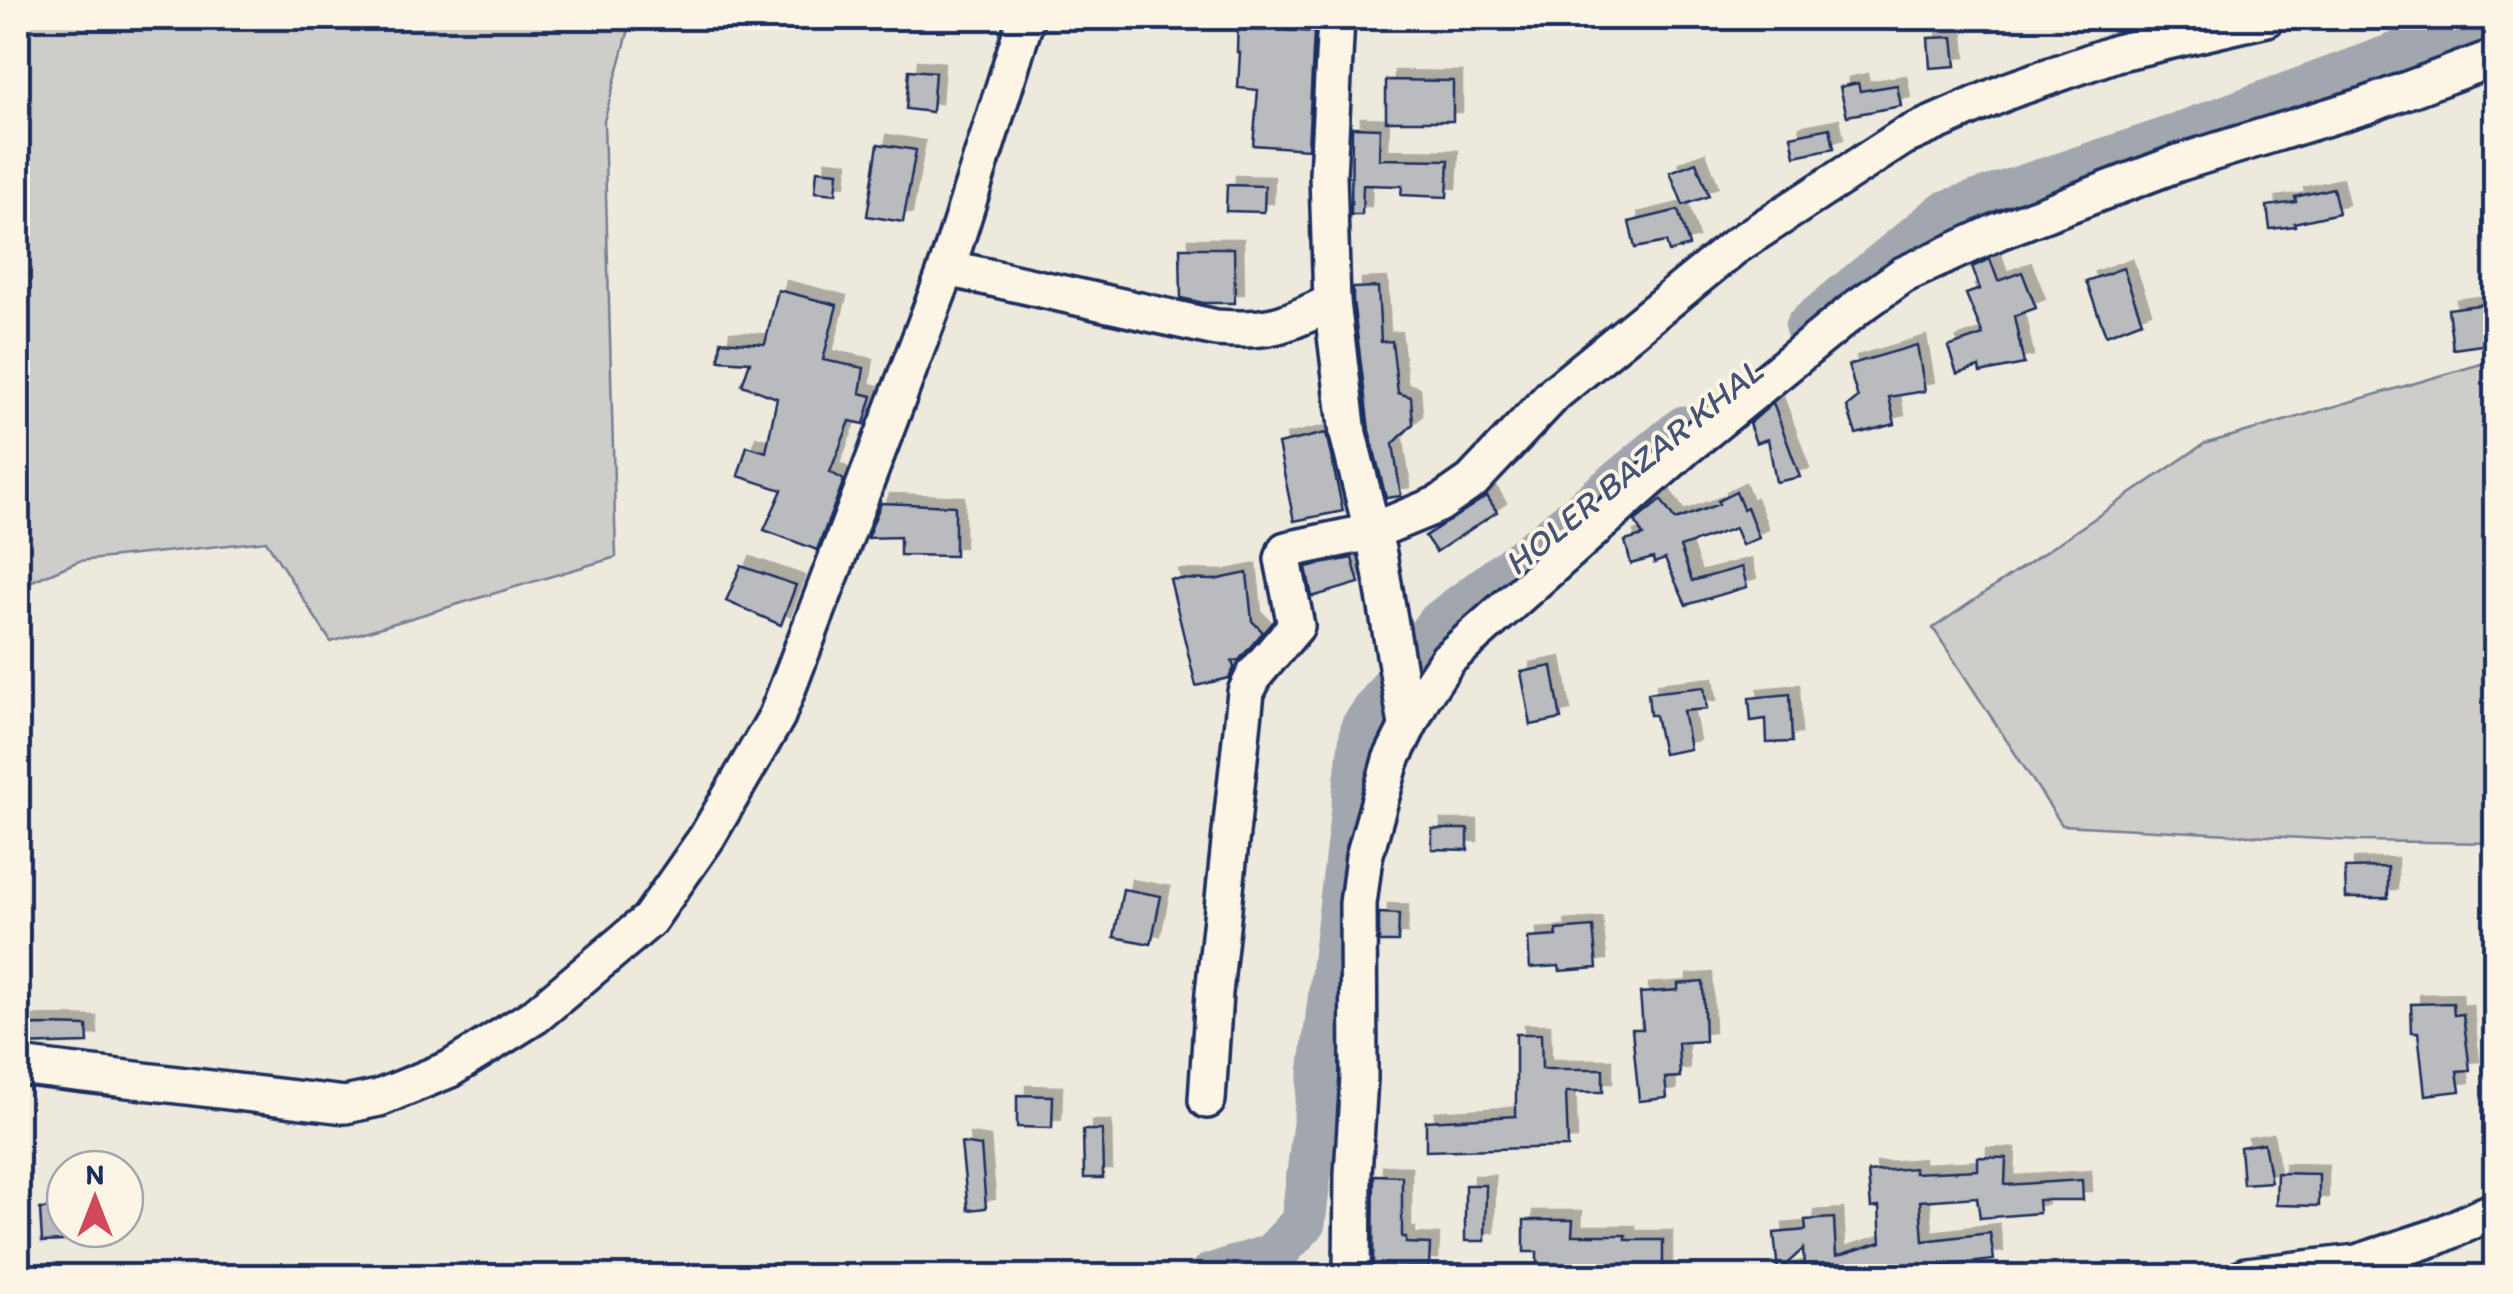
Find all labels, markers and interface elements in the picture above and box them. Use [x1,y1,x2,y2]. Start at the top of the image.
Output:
water label: HOLER BAZAR KHAL [1496,349,1771,584]
north arrow [45,1149,145,1249]
text: N [86,1157,104,1191]

